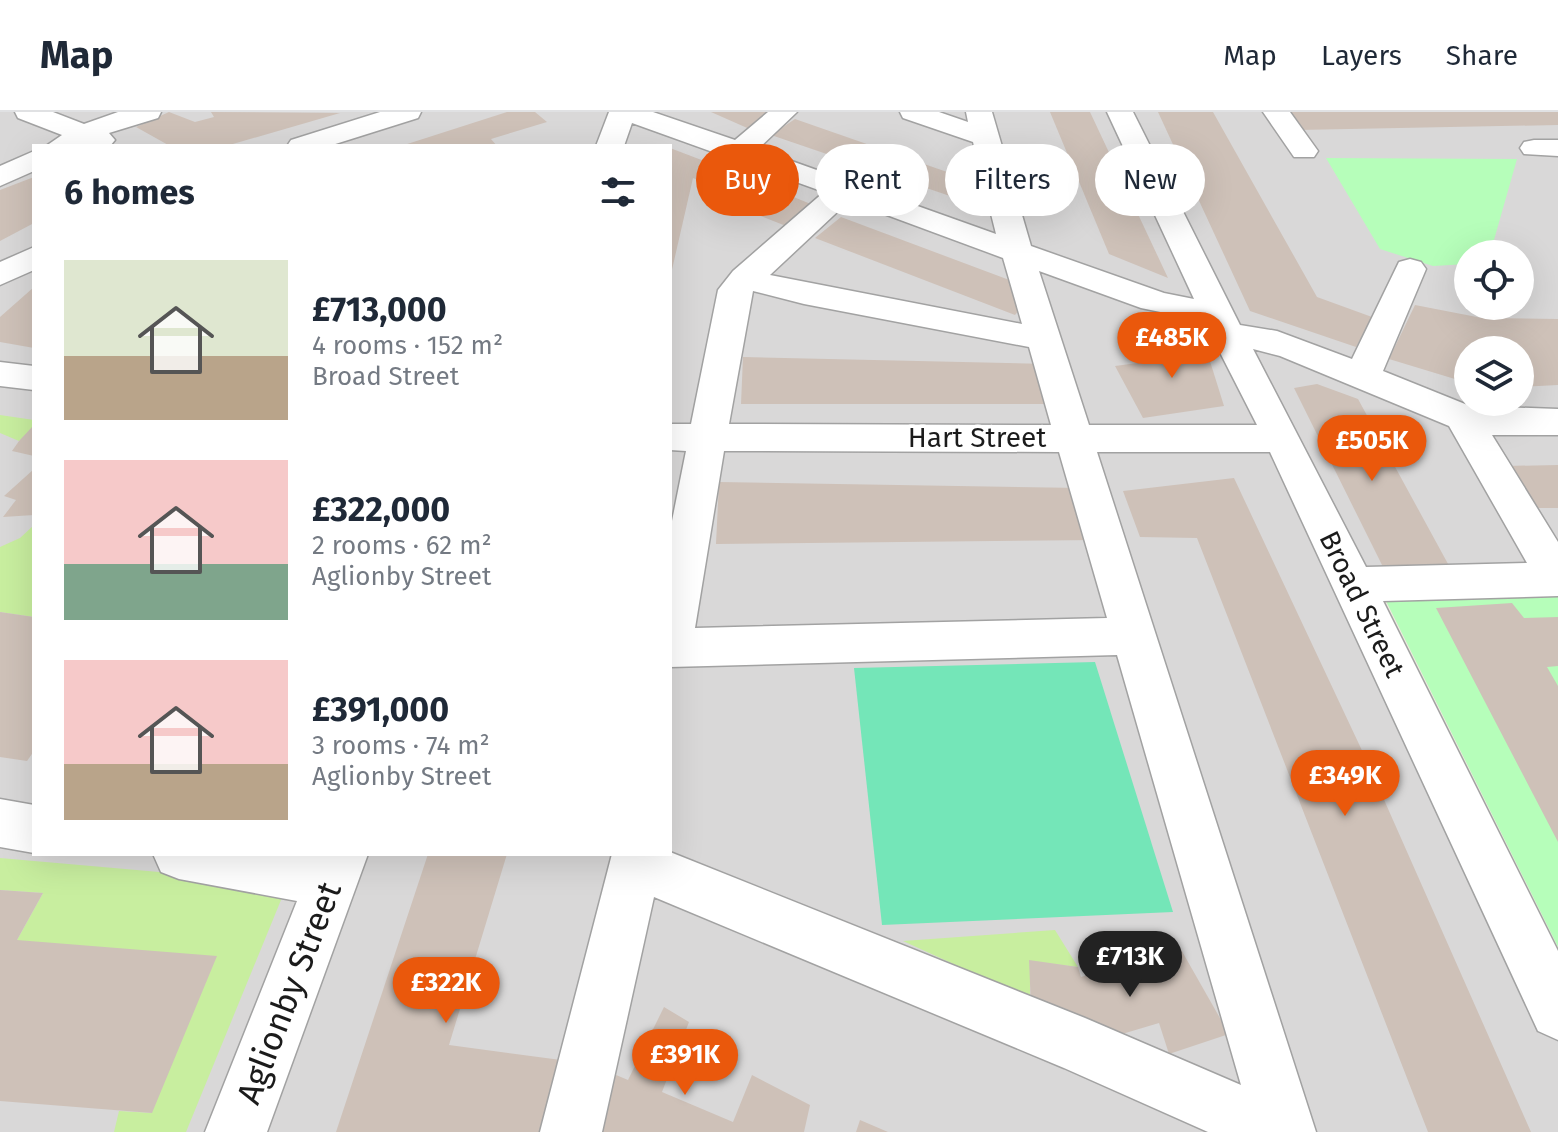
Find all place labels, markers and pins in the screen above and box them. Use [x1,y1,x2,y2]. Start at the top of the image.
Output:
pin: £485K [1116,312,1228,380]
pin: £505K [1316,415,1428,483]
pin: £349K [1289,750,1401,818]
pin: £713K [1074,931,1186,999]
pin: £322K [390,957,502,1025]
pin: £391K [629,1029,741,1097]

